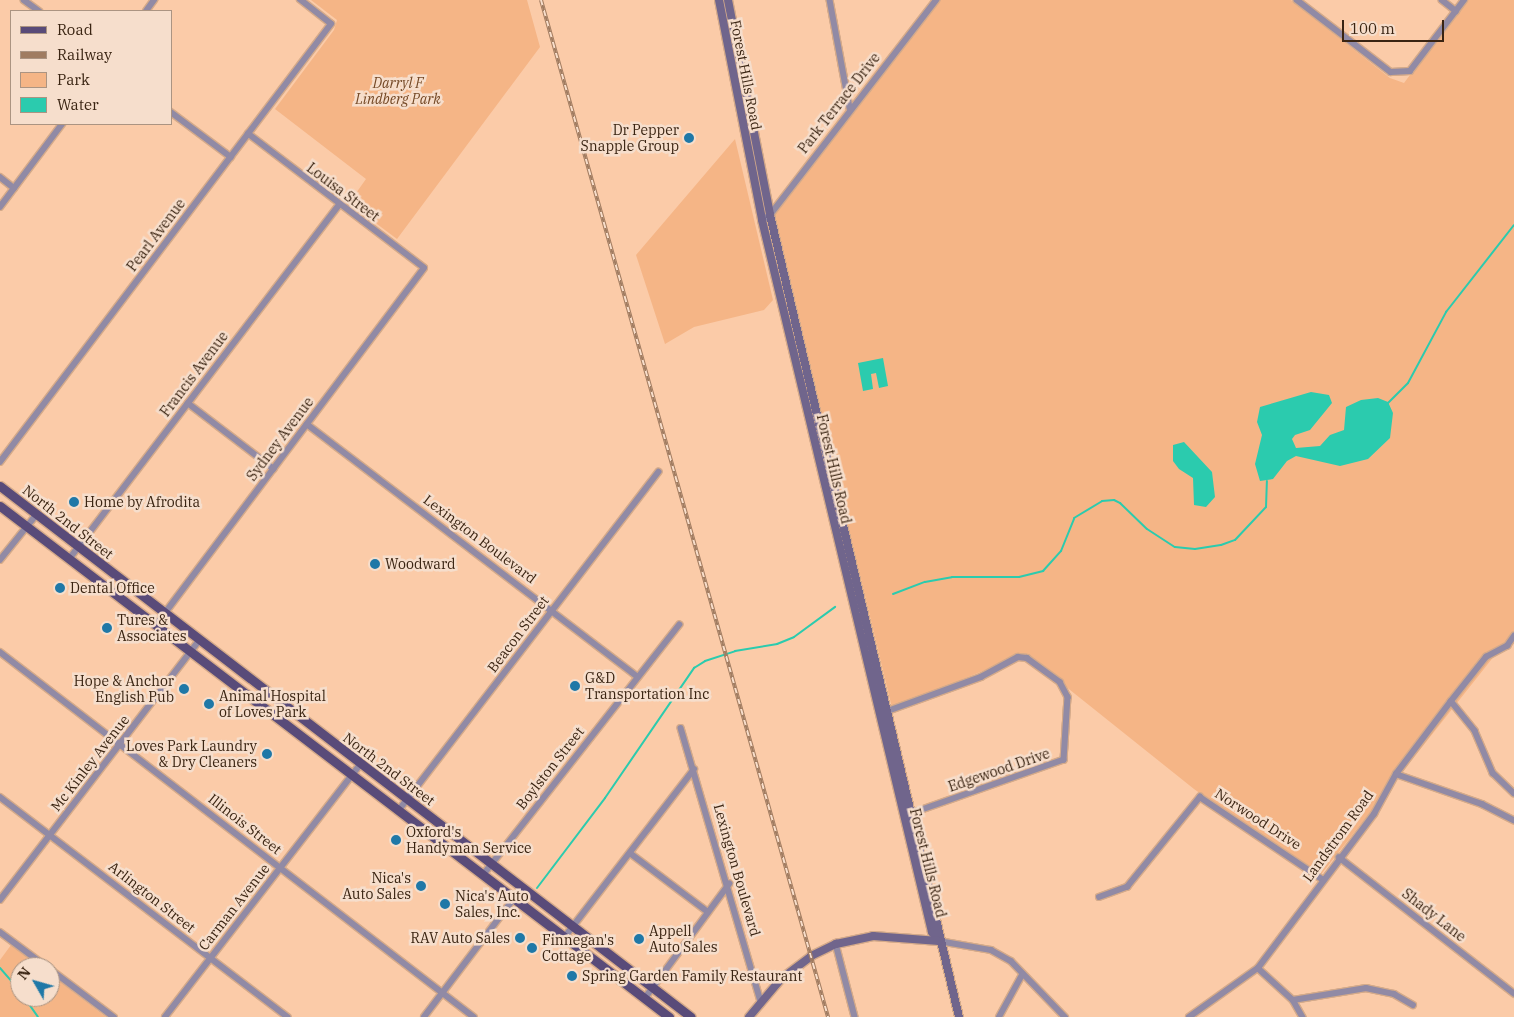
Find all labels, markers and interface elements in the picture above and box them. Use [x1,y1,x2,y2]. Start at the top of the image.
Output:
legend [10,10,172,125]
scale bar [1344,10,1446,42]
street label: Forest Hills Road [727,18,765,132]
text: 100 m [1350,19,1395,38]
text: Road [57,20,93,39]
text: Railway [57,45,112,64]
street label: Park Terrace Drive [795,49,883,157]
text: Park [57,70,90,89]
park label: Darryl F Lindberg Park [355,75,441,108]
text: Water [57,95,99,114]
place label: Dr Pepper Snapple Group [581,122,679,154]
marker: Dr Pepper Snapple Group [683,132,695,144]
street label: Louisa Street [303,159,383,225]
street label: Pearl Avenue [123,195,189,275]
street label: Francis Avenue [157,328,231,420]
street label: Sydney Avenue [243,394,317,484]
street label: Forest Hills Road [813,413,855,525]
street label: North 2nd Street [19,481,117,563]
street label: Lexington Boulevard [420,491,540,587]
place label: Home by Afrodita [84,494,200,510]
marker: Home by Afrodita [68,496,80,508]
place label: Woodward [385,556,456,572]
marker: Woodward [369,558,381,570]
place label: Dental Office [70,580,155,596]
marker: Dental Office [54,582,66,594]
street label: Beacon Street [484,593,552,675]
place label: Tures & Associates [117,612,187,644]
marker: Tures & Associates [101,622,113,634]
place label: G&D Transportation Inc [585,670,709,702]
place label: Hope & Anchor English Pub [74,673,174,706]
marker: G&D Transportation Inc [569,680,581,692]
marker: Hope & Anchor English Pub [178,683,190,695]
place label: Animal Hospital of Loves Park [219,688,326,720]
marker: Animal Hospital of Loves Park [203,698,215,710]
street label: Mc Kinley Avenue [47,712,133,814]
street label: Boylston Street [513,723,587,813]
street label: North 2nd Street [340,729,438,809]
place label: Loves Park Laundry & Dry Cleaners [126,738,257,770]
street label: Edgewood Drive [946,745,1052,795]
marker: Loves Park Laundry & Dry Cleaners [261,748,273,760]
street label: Norwood Drive [1212,785,1304,853]
street label: Landstrom Road [1299,787,1377,885]
street label: Illinois Street [205,790,285,858]
street label: Lexington Boulevard [710,802,764,938]
street label: Forest Hills Road [906,807,950,919]
place label: Oxford's Handyman Service [406,824,532,856]
marker: Oxford's Handyman Service [390,834,402,846]
street label: Arlington Street [105,858,199,936]
street label: Carman Avenue [195,860,273,954]
place label: Nica's Auto Sales [343,870,411,902]
marker: Nica's Auto Sales [415,880,427,892]
street label: Shady Lane [1399,885,1469,945]
place label: Nica's Auto Sales, Inc. [455,888,529,920]
marker: Nica's Auto Sales, Inc. [439,898,451,910]
place label: Appell Auto Sales [649,923,717,956]
place label: RAV Auto Sales [411,930,510,946]
marker: RAV Auto Sales [514,932,526,944]
place label: Finnegan's Cottage [542,932,614,964]
marker: Appell Auto Sales [633,933,645,945]
marker: Finnegan's Cottage [526,942,538,954]
north arrow [10,957,60,1007]
text: N [13,963,34,983]
place label: Spring Garden Family Restaurant [582,968,802,984]
marker: Spring Garden Family Restaurant [566,970,578,982]

